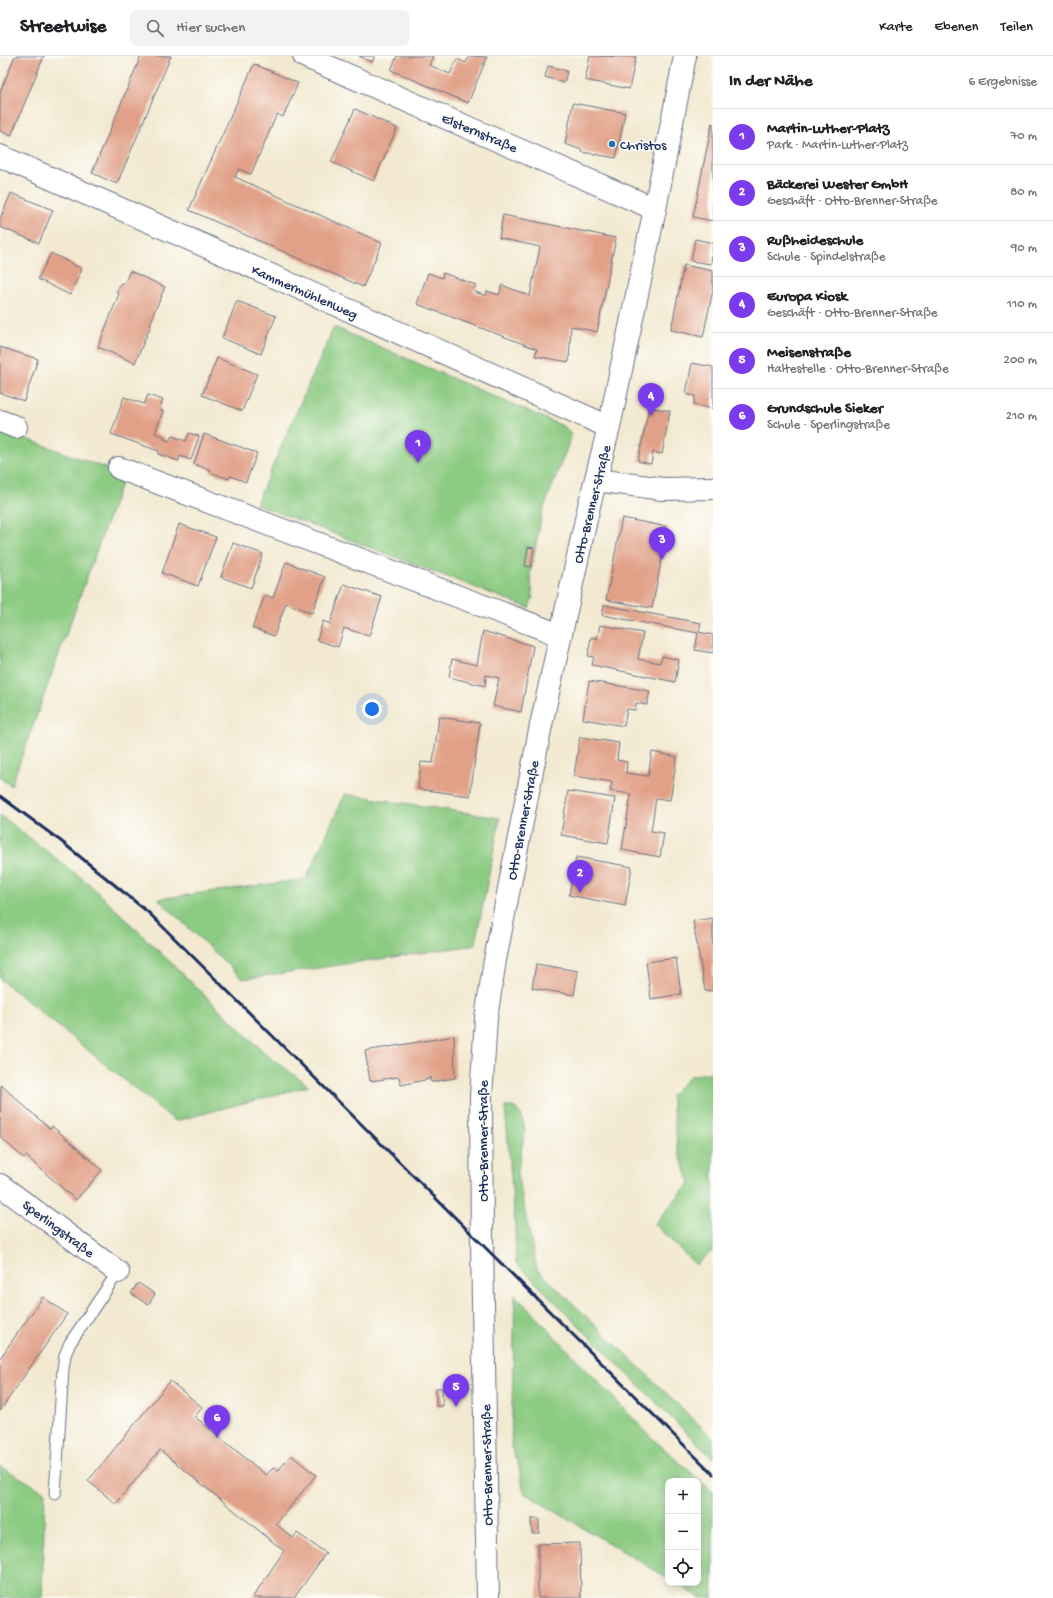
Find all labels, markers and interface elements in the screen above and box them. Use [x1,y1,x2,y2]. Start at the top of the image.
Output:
search box [130,10,410,46]
text: Streetwise [20,16,106,39]
icon: search [144,17,166,39]
text: Hier suchen [176,19,245,37]
text: Karte [879,19,913,36]
text: Ebenen [935,19,978,36]
text: Teilen [1000,19,1033,36]
text: In der Nähe [729,72,812,92]
text: 6 Ergebnisse [968,75,1037,90]
street label: Elsternstraße [438,111,520,158]
text: Martin-Luther-Platz [767,120,889,138]
text: 1 [739,129,745,144]
text: 70 m [1011,129,1037,144]
place label: Christos [620,138,667,155]
text: Park · Martin-Luther-Platz [767,138,908,153]
marker: Christos [607,139,617,149]
text: Bäckerei Wester GmbH [767,176,908,194]
text: 2 [739,185,745,200]
text: 80 m [1010,185,1037,200]
text: Geschäft · Otto-Brenner-Straße [767,194,938,209]
text: Rußheideschule [767,232,863,250]
text: 3 [739,241,745,256]
text: 90 m [1011,241,1037,256]
text: Schule · Spindelstraße [767,250,885,265]
street label: Kammermühlenweg [248,262,360,324]
text: Europa Kiosk [767,288,847,306]
text: 4 [739,297,745,312]
text: 110 m [1007,297,1037,312]
text: Geschäft · Otto-Brenner-Straße [767,306,938,321]
text: Meisenstraße [767,344,851,362]
text: 5 [739,353,745,368]
text: 200 m [1004,353,1037,368]
text: Haltestelle · Otto-Brenner-Straße [767,362,949,377]
pin: 4 [638,383,664,416]
text: Grundschule Sieker [767,400,883,418]
text: 6 [739,409,745,424]
text: 210 m [1006,409,1037,424]
text: Schule · Sperlingstraße [767,418,890,433]
pin: 1 [405,430,431,463]
street label: Otto-Brenner-Straße [570,443,617,566]
pin: 3 [649,527,675,560]
your location [362,699,382,719]
street label: Otto-Brenner-Straße [505,759,545,882]
pin: 2 [567,860,593,893]
street label: Otto-Brenner-Straße [476,1080,493,1202]
street label: Sperlingstraße [18,1197,97,1263]
pin: 5 [443,1374,469,1407]
street label: Otto-Brenner-Straße [479,1403,498,1526]
pin: 6 [204,1405,230,1438]
map controls [665,1478,701,1586]
button: + [665,1478,701,1514]
button: − [665,1514,701,1550]
button: locate [665,1550,701,1586]

